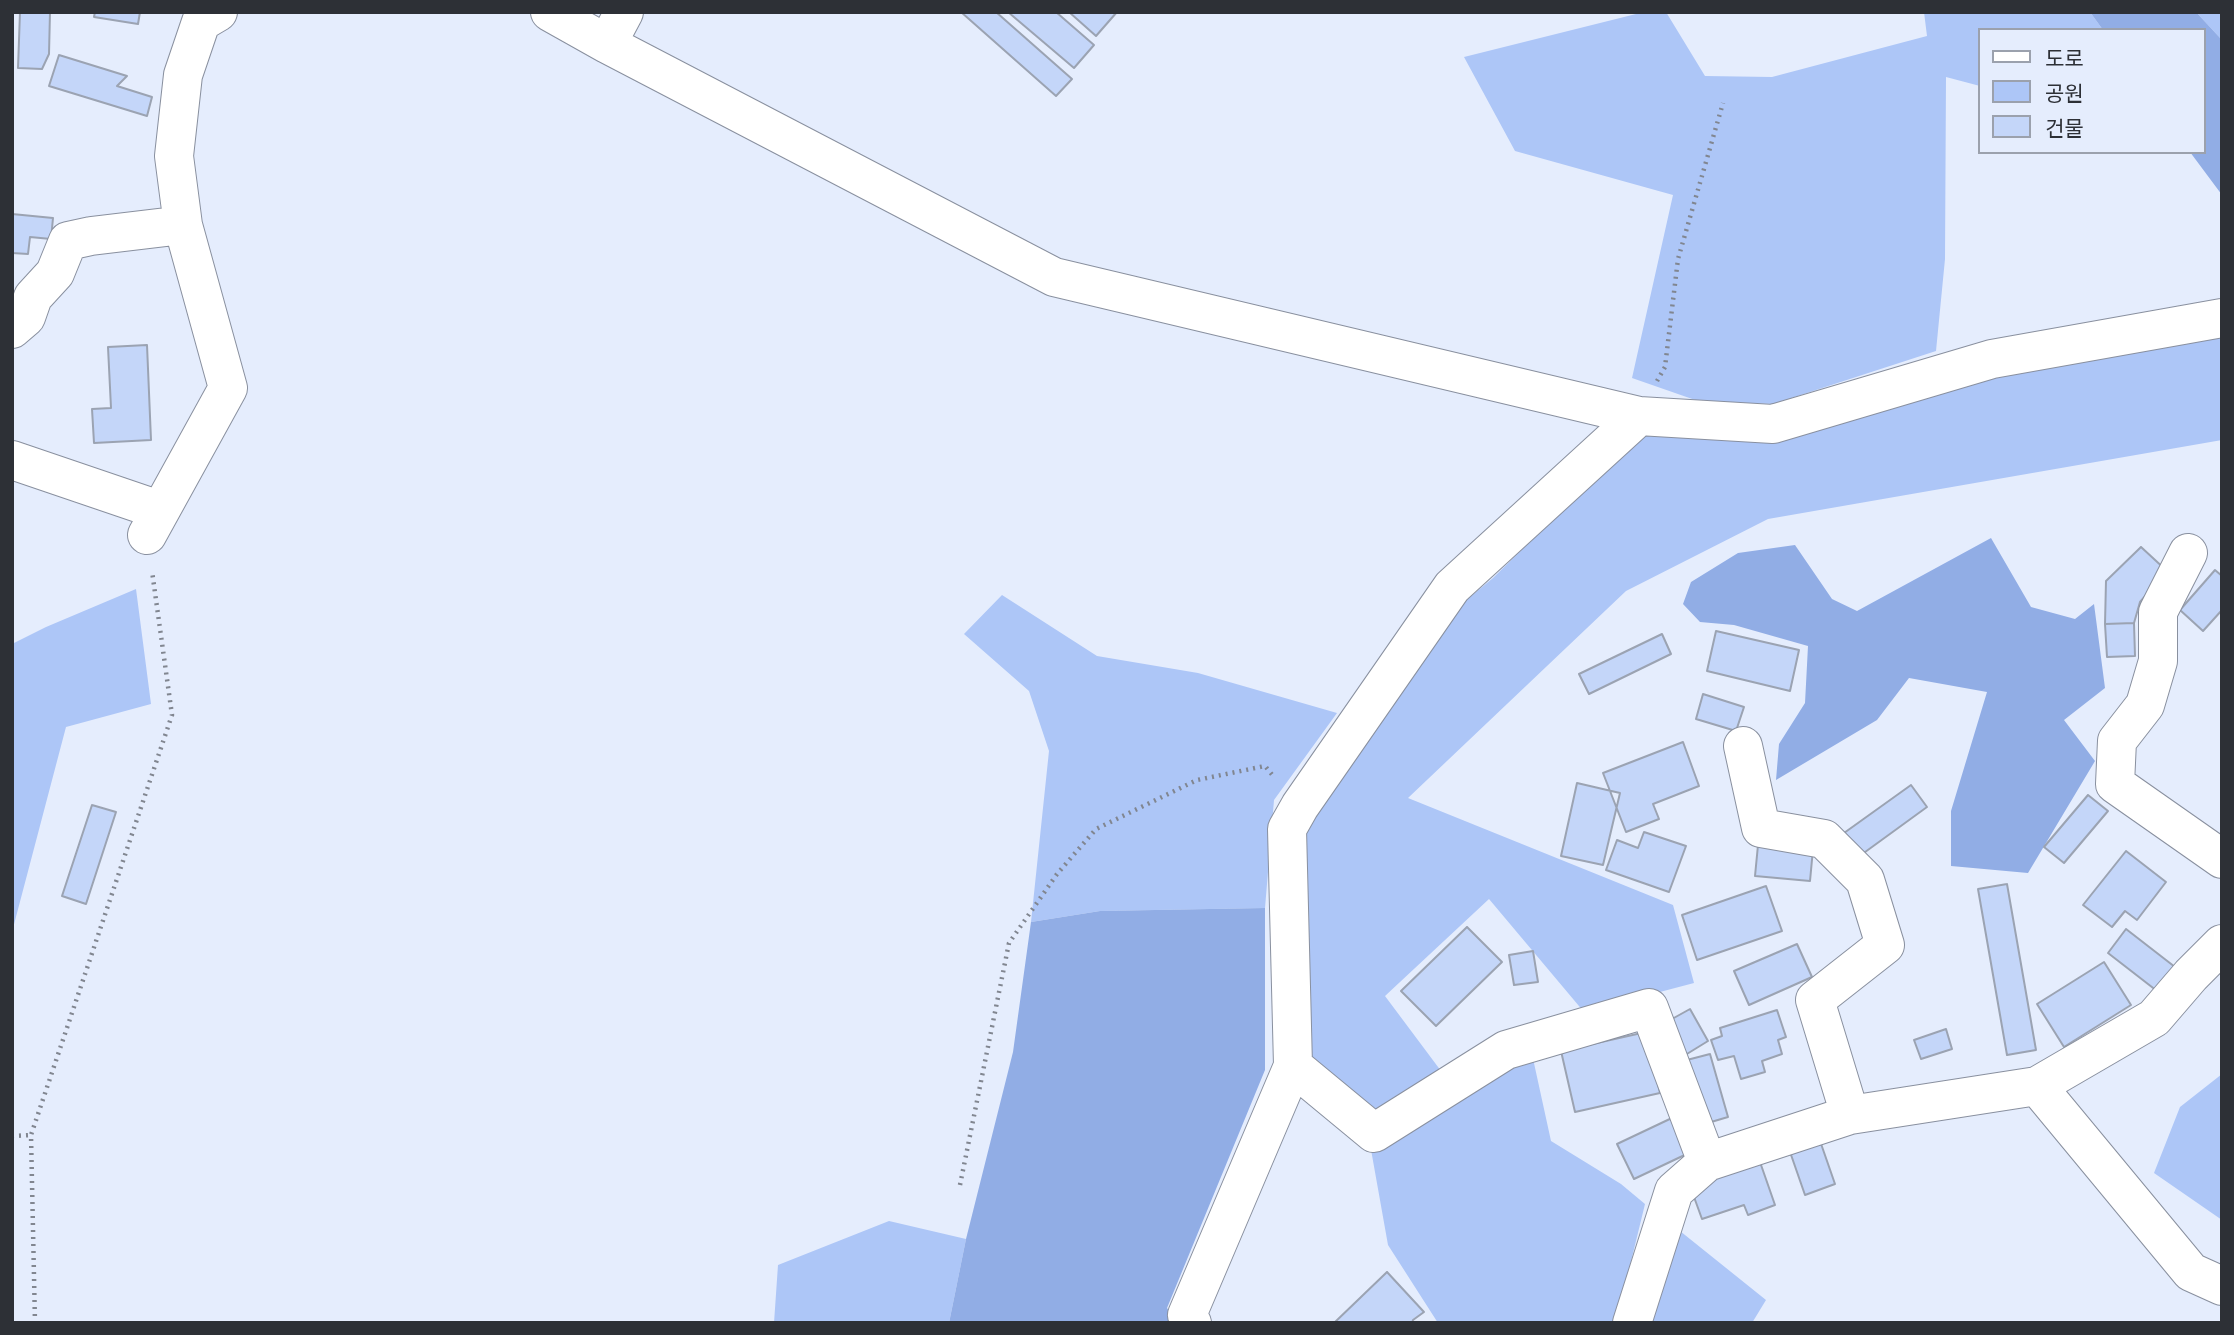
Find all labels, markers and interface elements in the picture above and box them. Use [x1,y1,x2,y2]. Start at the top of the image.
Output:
legend [1979,28,2206,154]
text: 도로 [2045,46,2084,71]
text: 공원 [2045,81,2084,106]
text: 건물 [2045,116,2084,141]

